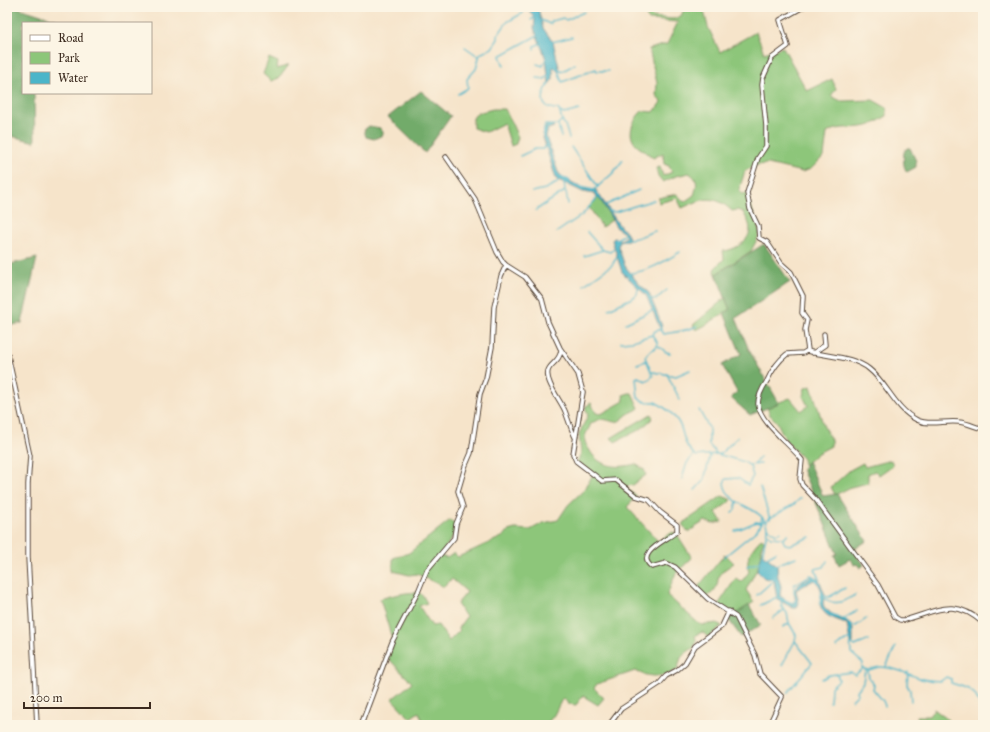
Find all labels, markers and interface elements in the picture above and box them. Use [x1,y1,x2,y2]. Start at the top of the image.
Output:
legend [22,22,152,94]
text: Road [58,31,84,45]
text: Park [58,51,80,65]
text: Water [58,71,88,85]
scale bar [24,684,150,710]
text: 200 m [30,691,63,705]

